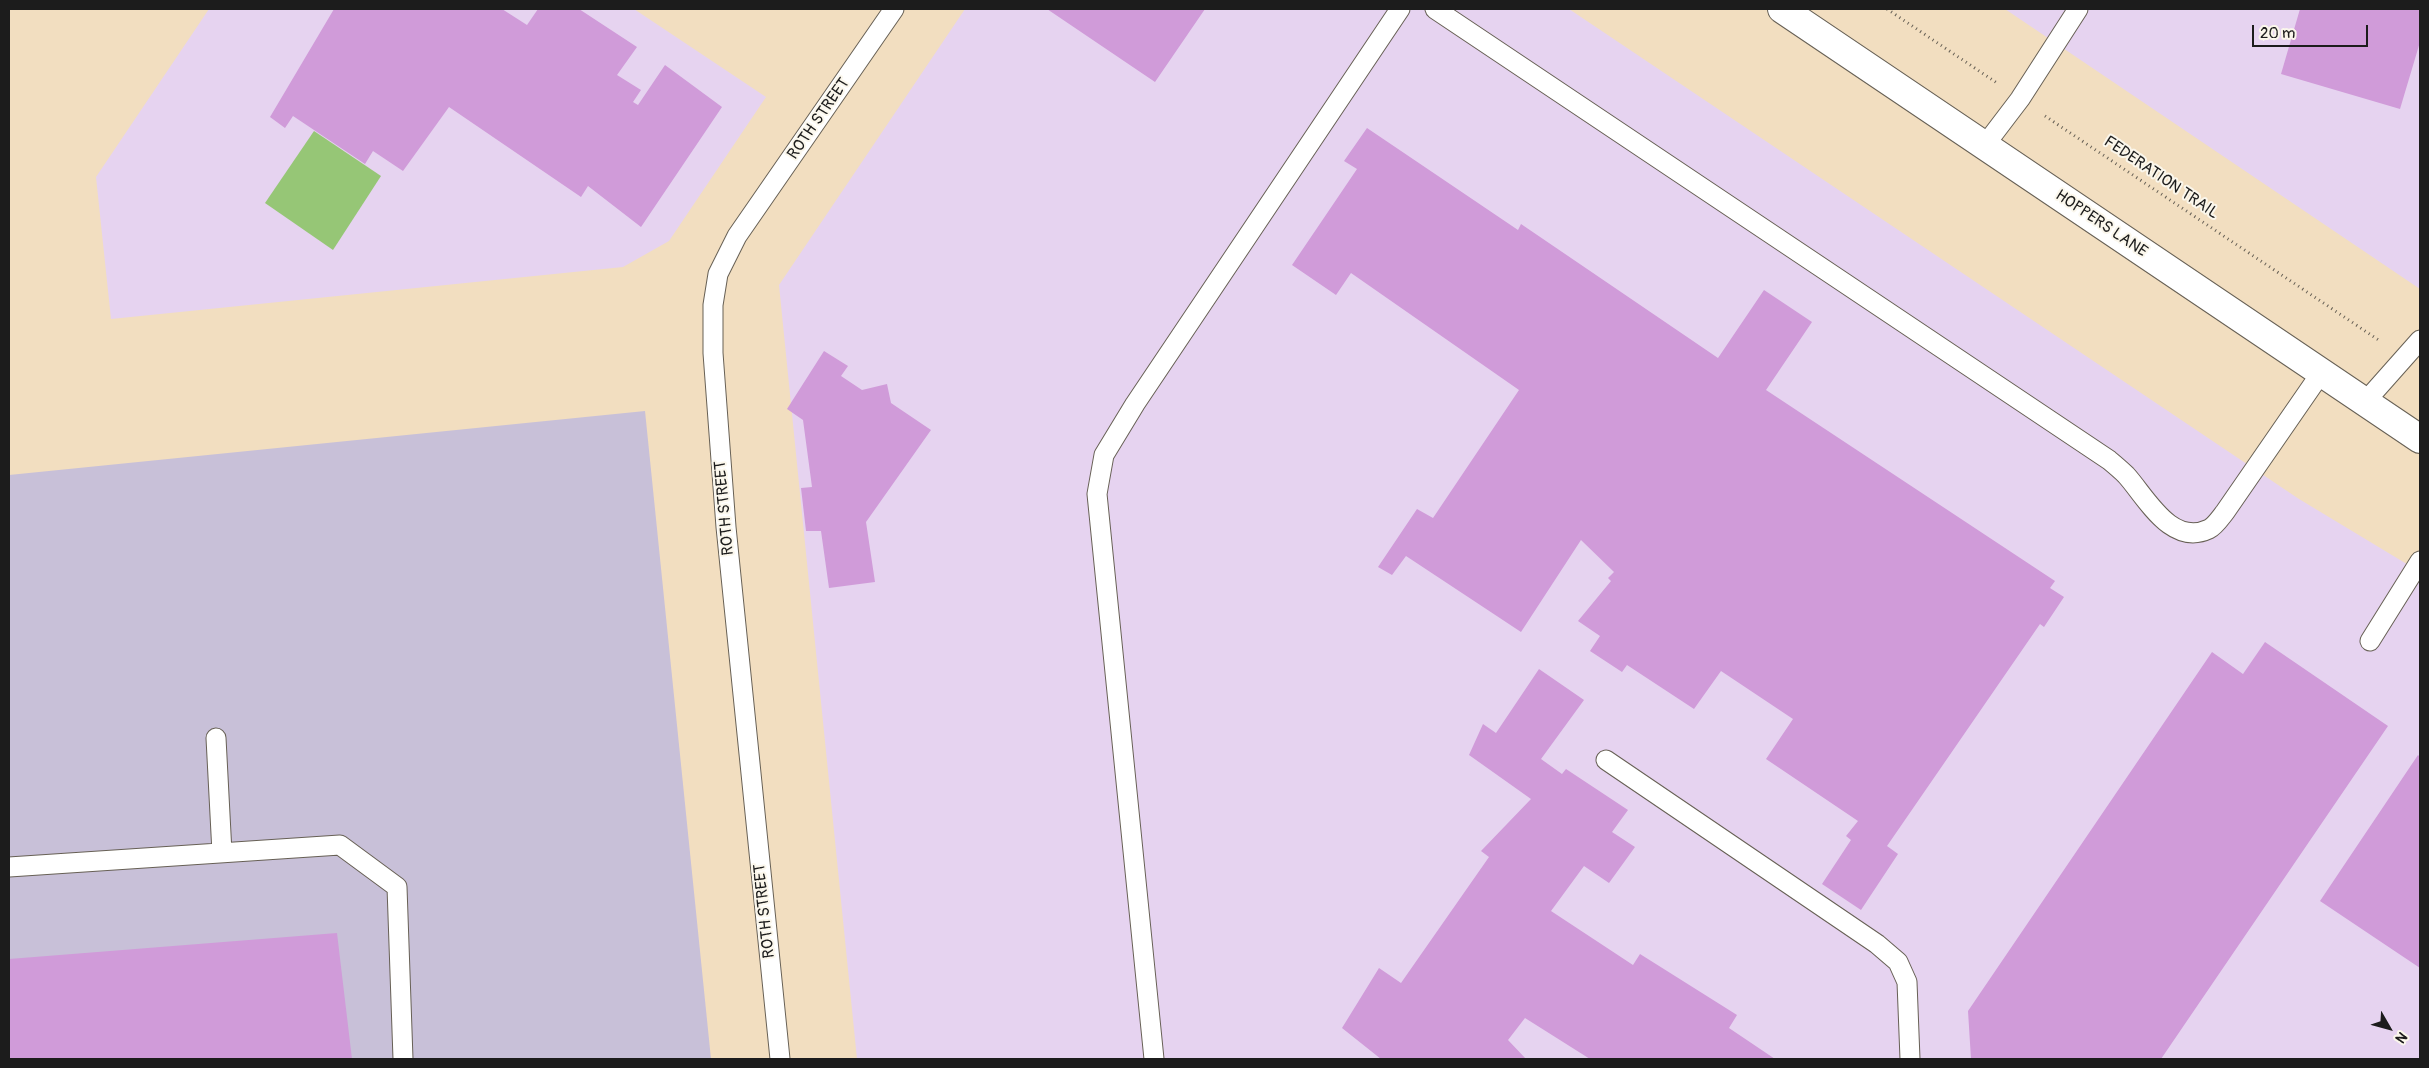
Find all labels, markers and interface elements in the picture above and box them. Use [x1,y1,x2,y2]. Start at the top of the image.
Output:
scale bar [2254,15,2370,47]
text: 20 m [2260,24,2295,43]
street label: ROTH STREET [784,75,854,163]
street label: FEDERATION TRAIL [2100,132,2222,224]
street label: HOPPERS LANE [2051,186,2151,262]
street label: ROTH STREET [711,460,739,556]
street label: ROTH STREET [750,863,780,959]
north arrow [2364,1003,2414,1053]
text: N [2392,1029,2411,1047]

